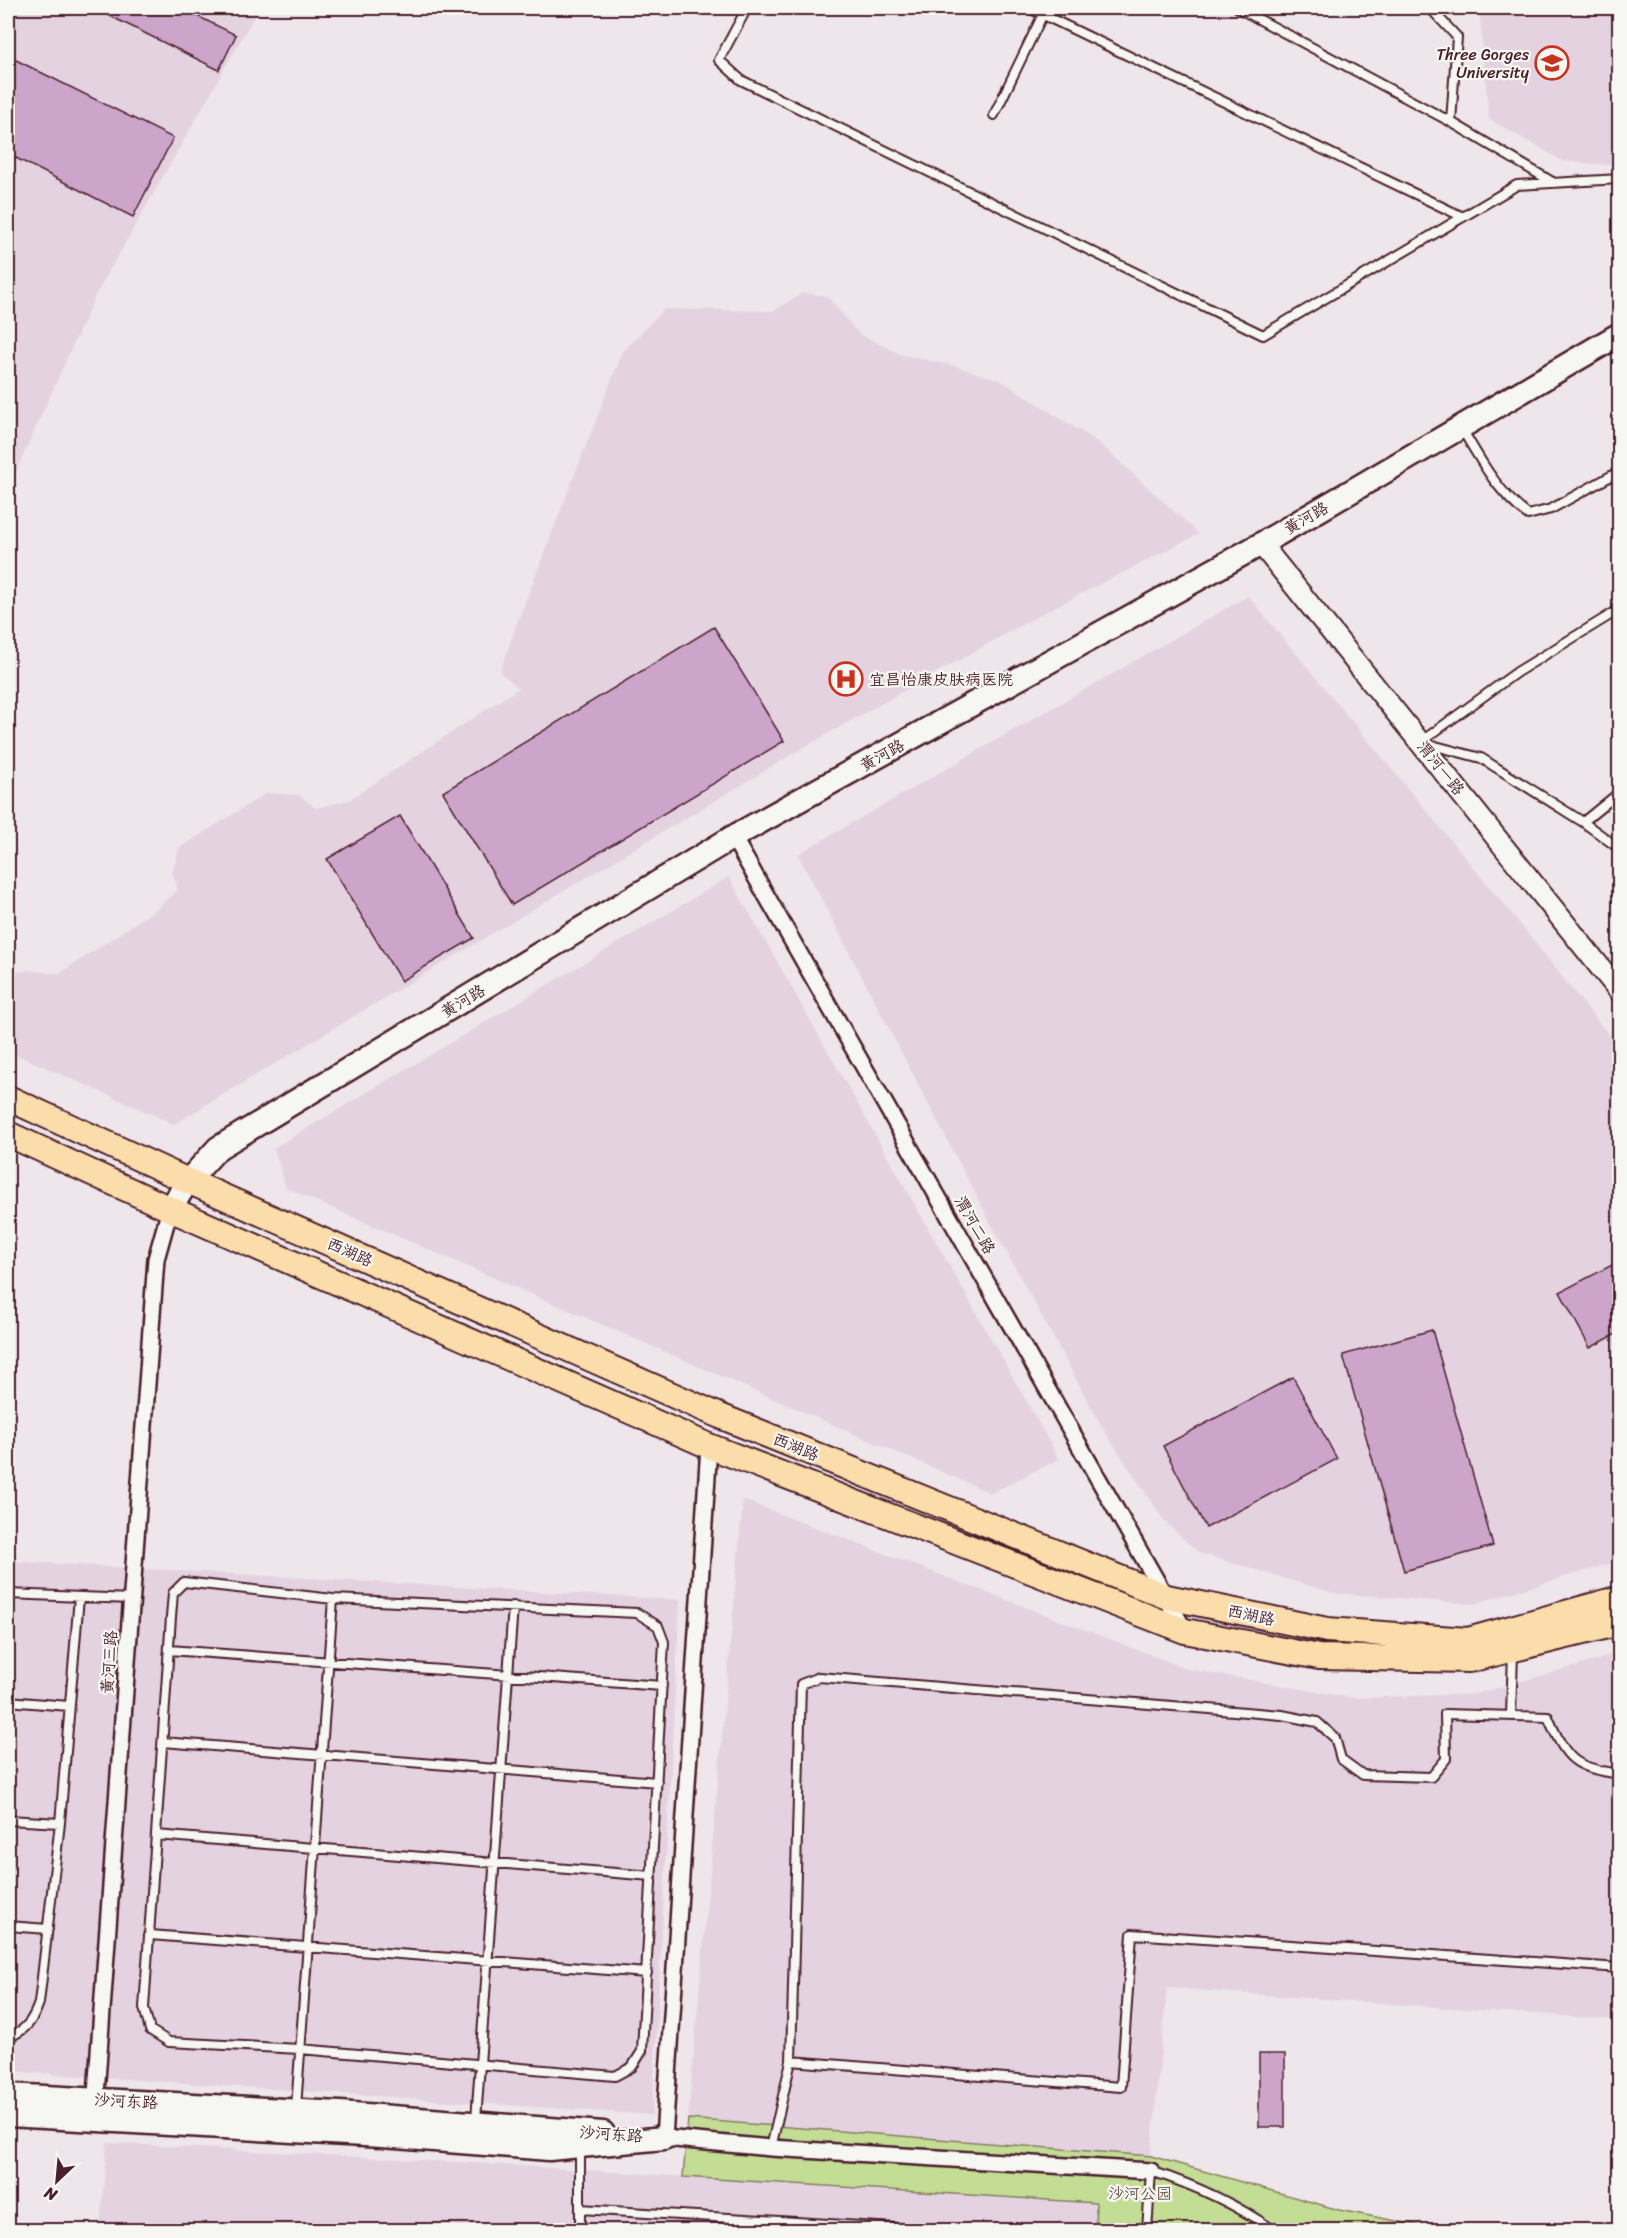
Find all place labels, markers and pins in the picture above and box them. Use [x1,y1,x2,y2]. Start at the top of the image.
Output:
place label: Three Gorges University [1436,40,1530,87]
school or university icon: Three Gorges University [1534,45,1570,81]
hospital icon: 宜昌怡康皮肤病医院 [828,661,864,697]
place label: 宜昌怡康皮肤病医院 [869,665,1013,694]

